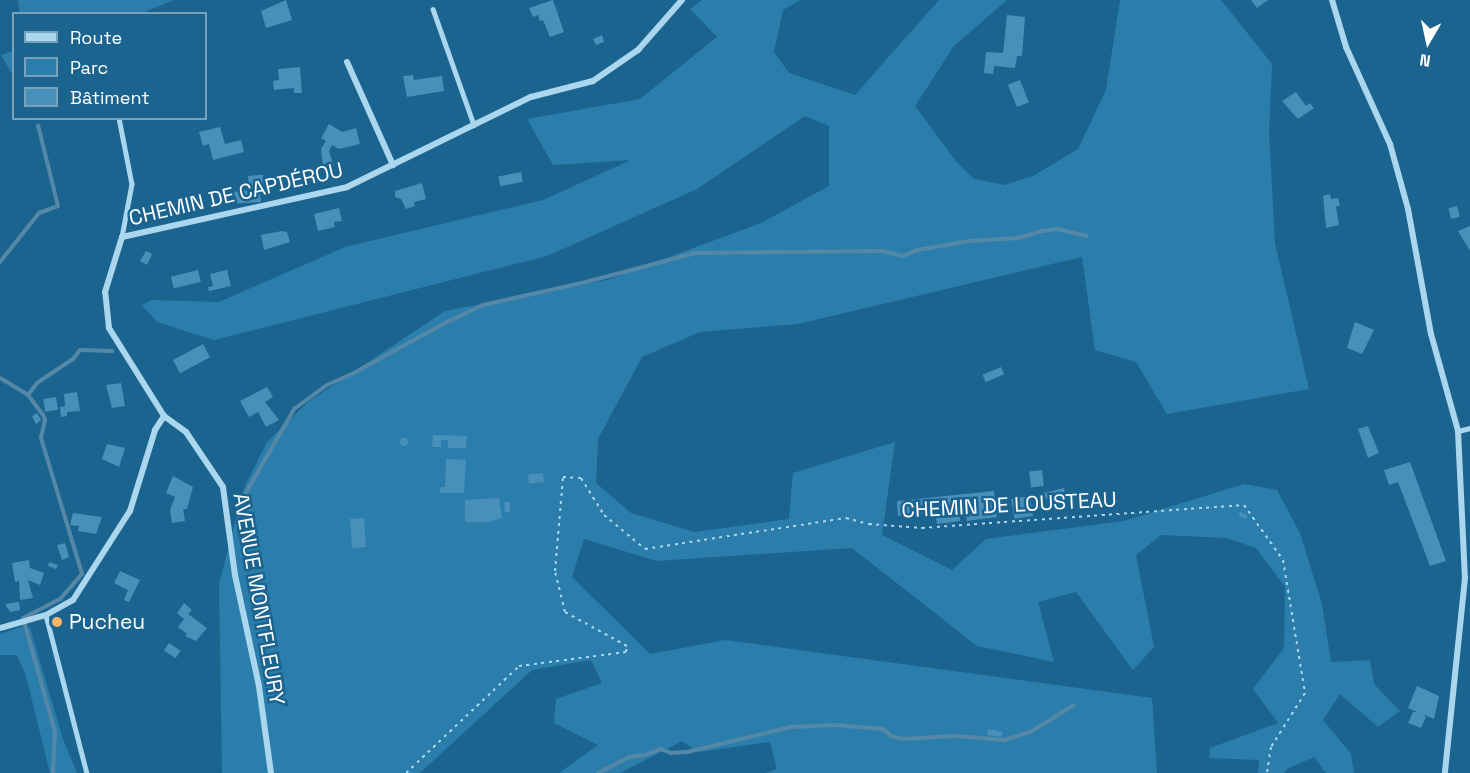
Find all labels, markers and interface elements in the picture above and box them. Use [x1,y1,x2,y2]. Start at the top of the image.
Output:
legend [12,12,207,120]
north arrow [1398,12,1458,72]
text: Route [70,26,122,49]
text: N [1418,49,1432,71]
text: Parc [70,56,108,79]
text: Bâtiment [70,86,150,109]
street label: CHEMIN DE CAPDÉROU [126,157,346,231]
street label: CHEMIN DE LOUSTEAU [901,487,1117,523]
street label: AVENUE MONTFLEURY [228,491,290,707]
place label: Pucheu [69,609,145,635]
marker: Pucheu [50,615,64,629]

